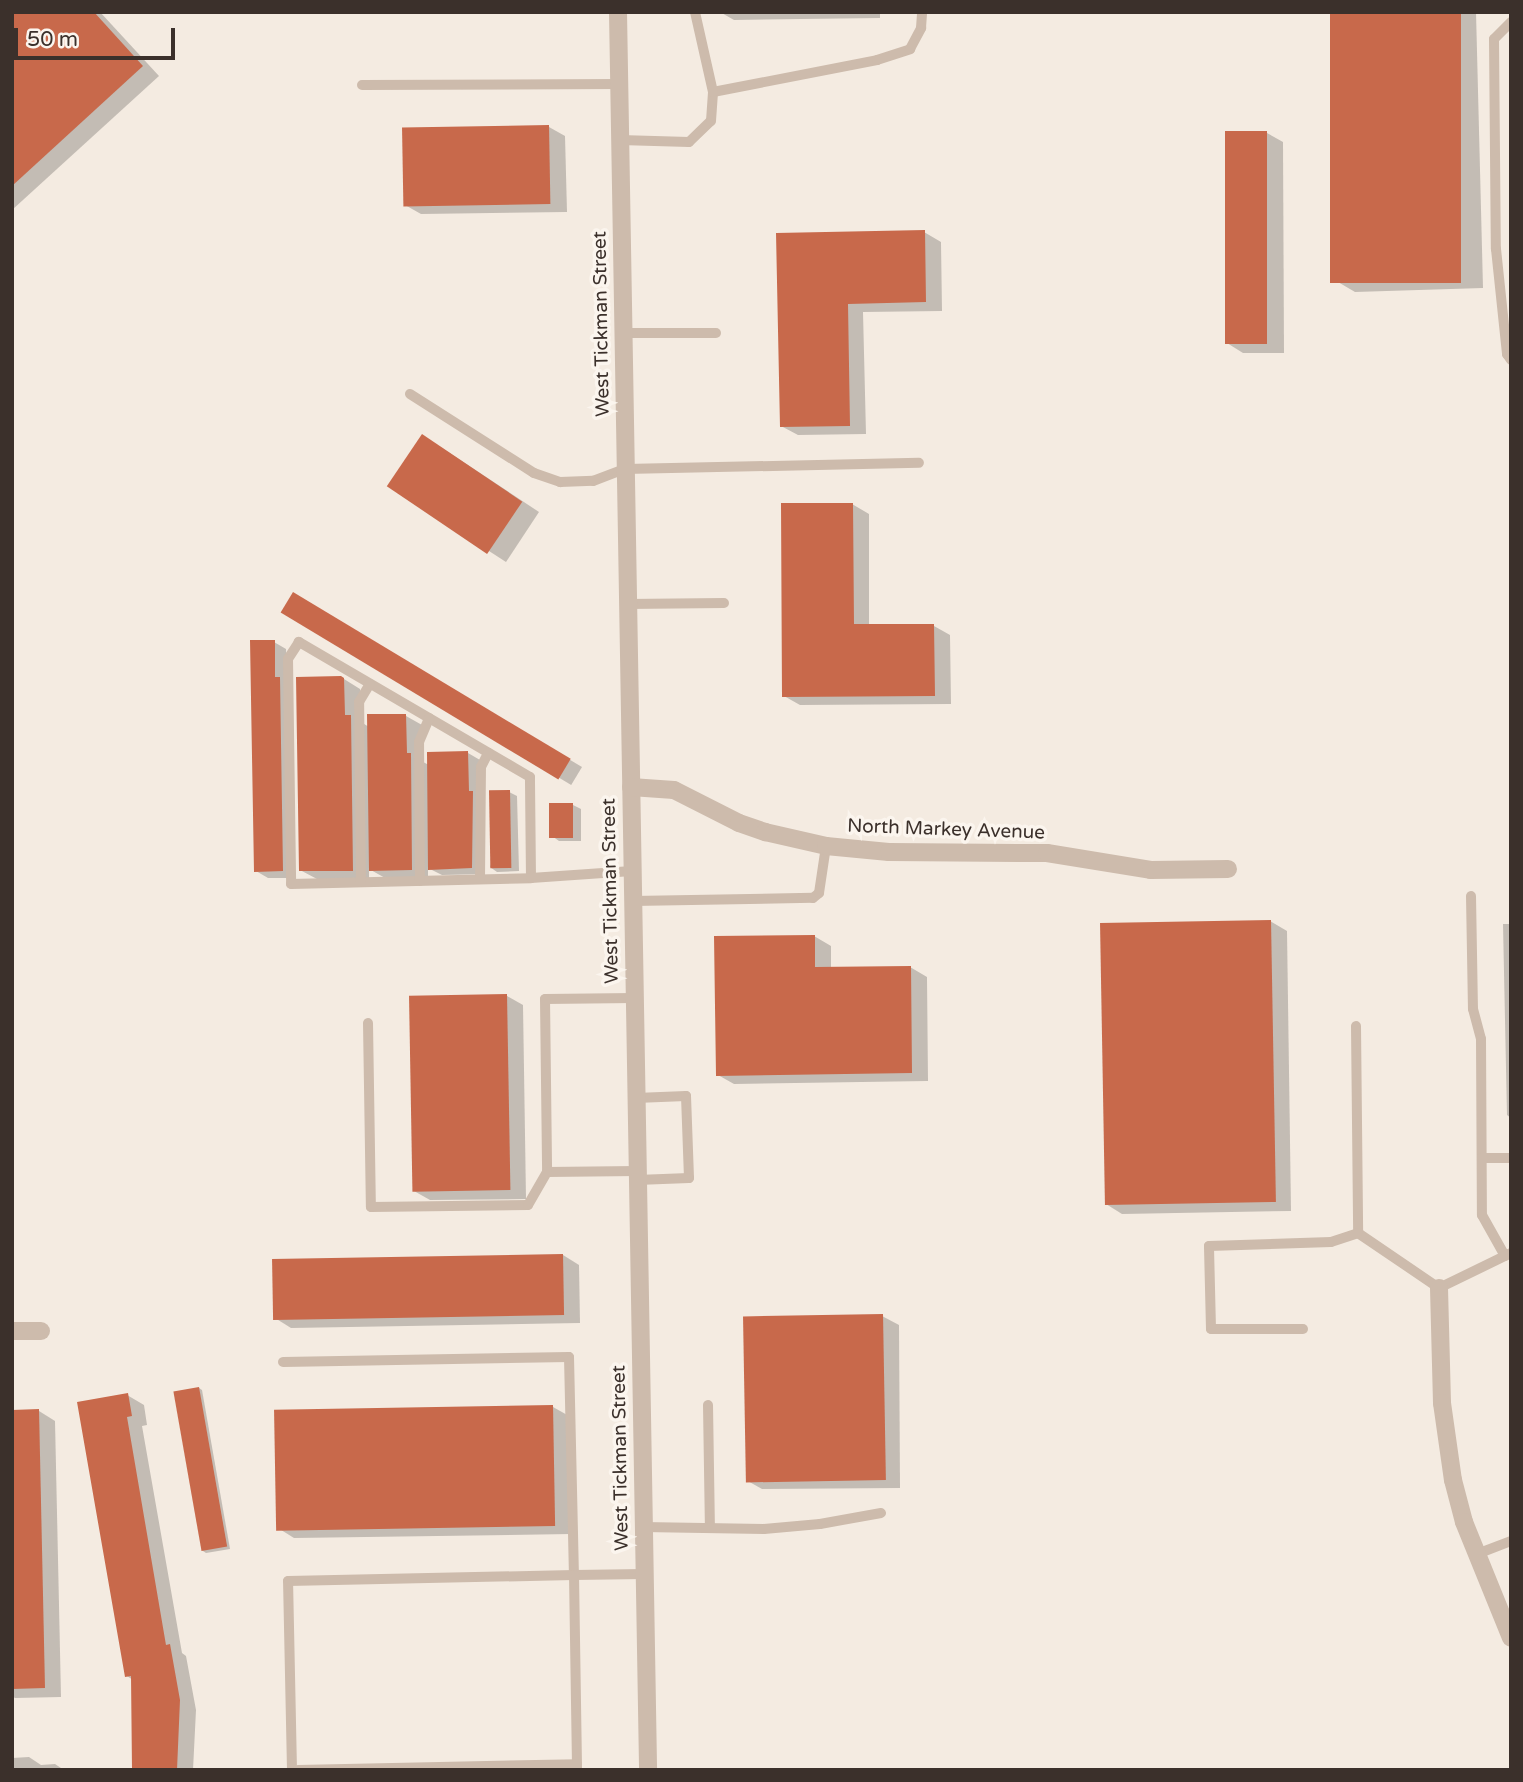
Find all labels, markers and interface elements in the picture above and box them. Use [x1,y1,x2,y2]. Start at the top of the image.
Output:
scale bar [18,14,178,58]
text: 50 m [27,27,78,52]
street label: West Tickman Street [589,231,615,417]
street label: West Tickman Street [598,798,624,984]
street label: North Markey Avenue [847,815,1045,845]
street label: West Tickman Street [608,1365,634,1551]

